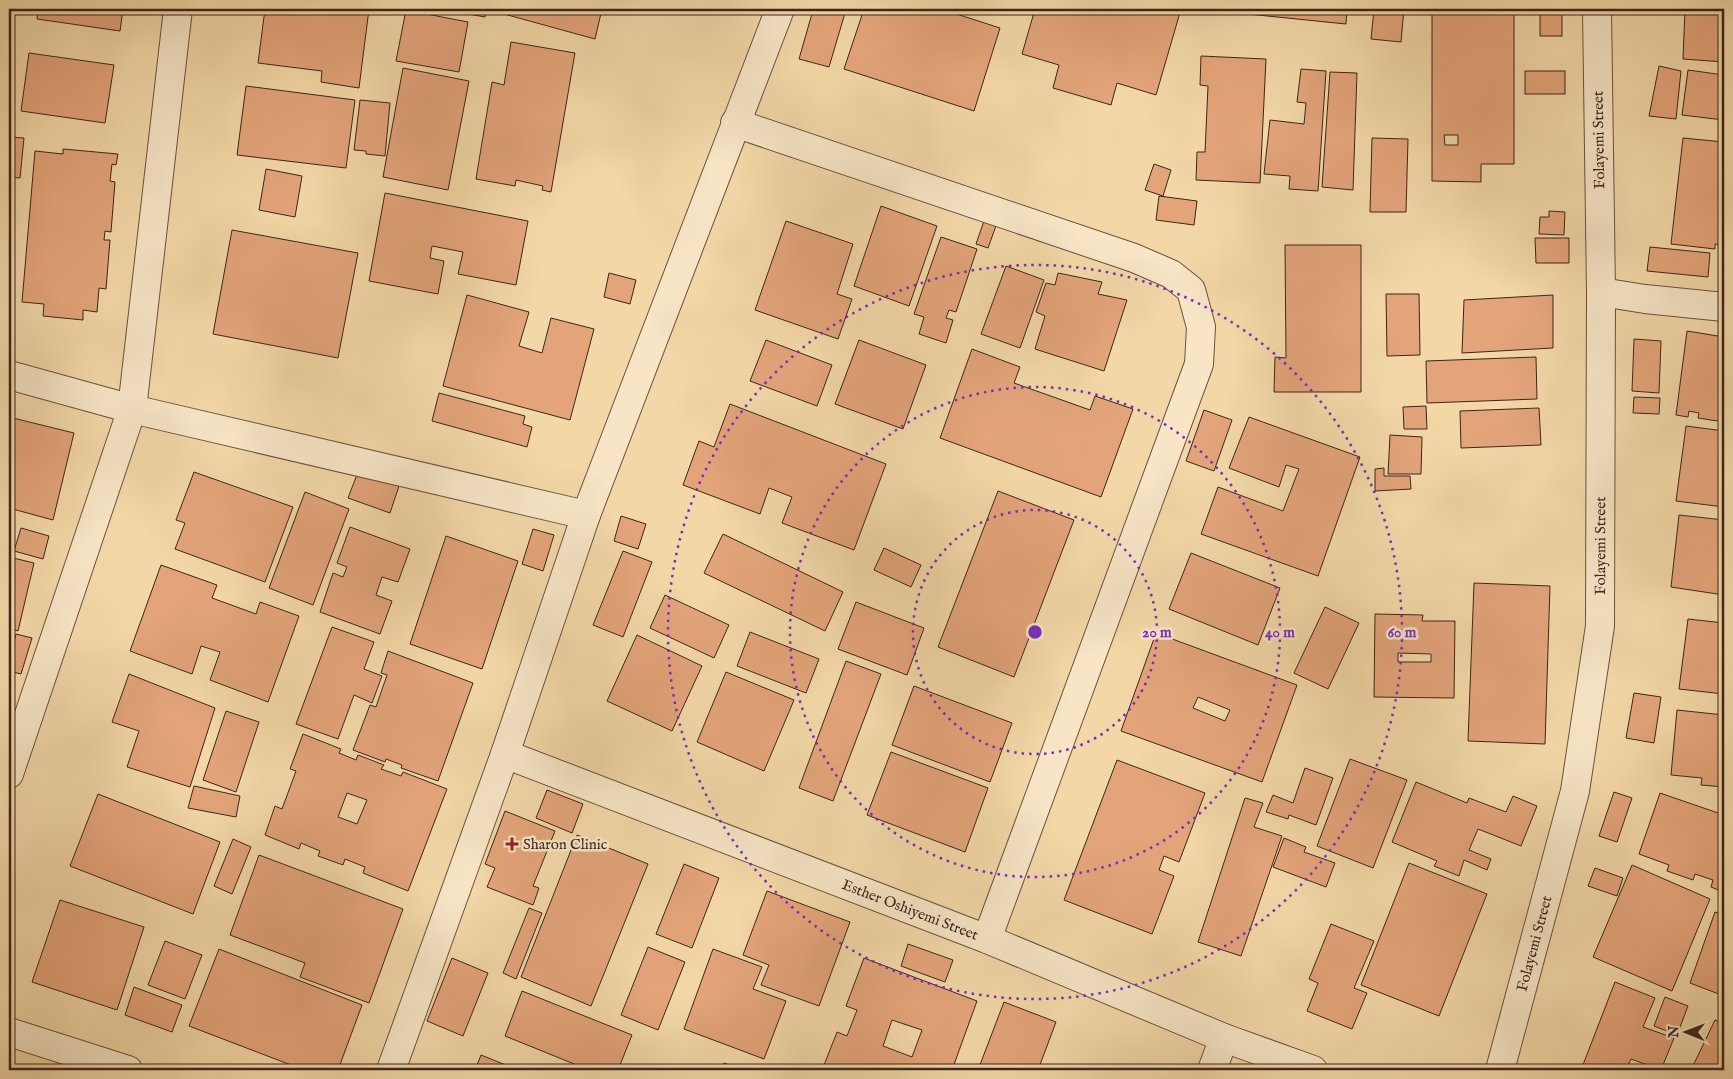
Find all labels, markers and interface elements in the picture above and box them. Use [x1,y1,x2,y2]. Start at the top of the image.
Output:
street label: Folayemi Street [1589,91,1609,189]
street label: Folayemi Street [1591,497,1610,595]
centre of rings [1026,623,1044,641]
text: 20 m [1142,623,1172,642]
text: 40 m [1265,623,1295,642]
text: 60 m [1388,623,1417,642]
place label: Sharon Clinic [523,835,607,854]
marker: Sharon Clinic [505,837,519,851]
street label: Esther Oshiyemi Street [839,875,981,944]
street label: Folayemi Street [1512,894,1556,993]
north arrow [1660,1006,1710,1056]
text: N [1665,1026,1683,1039]

